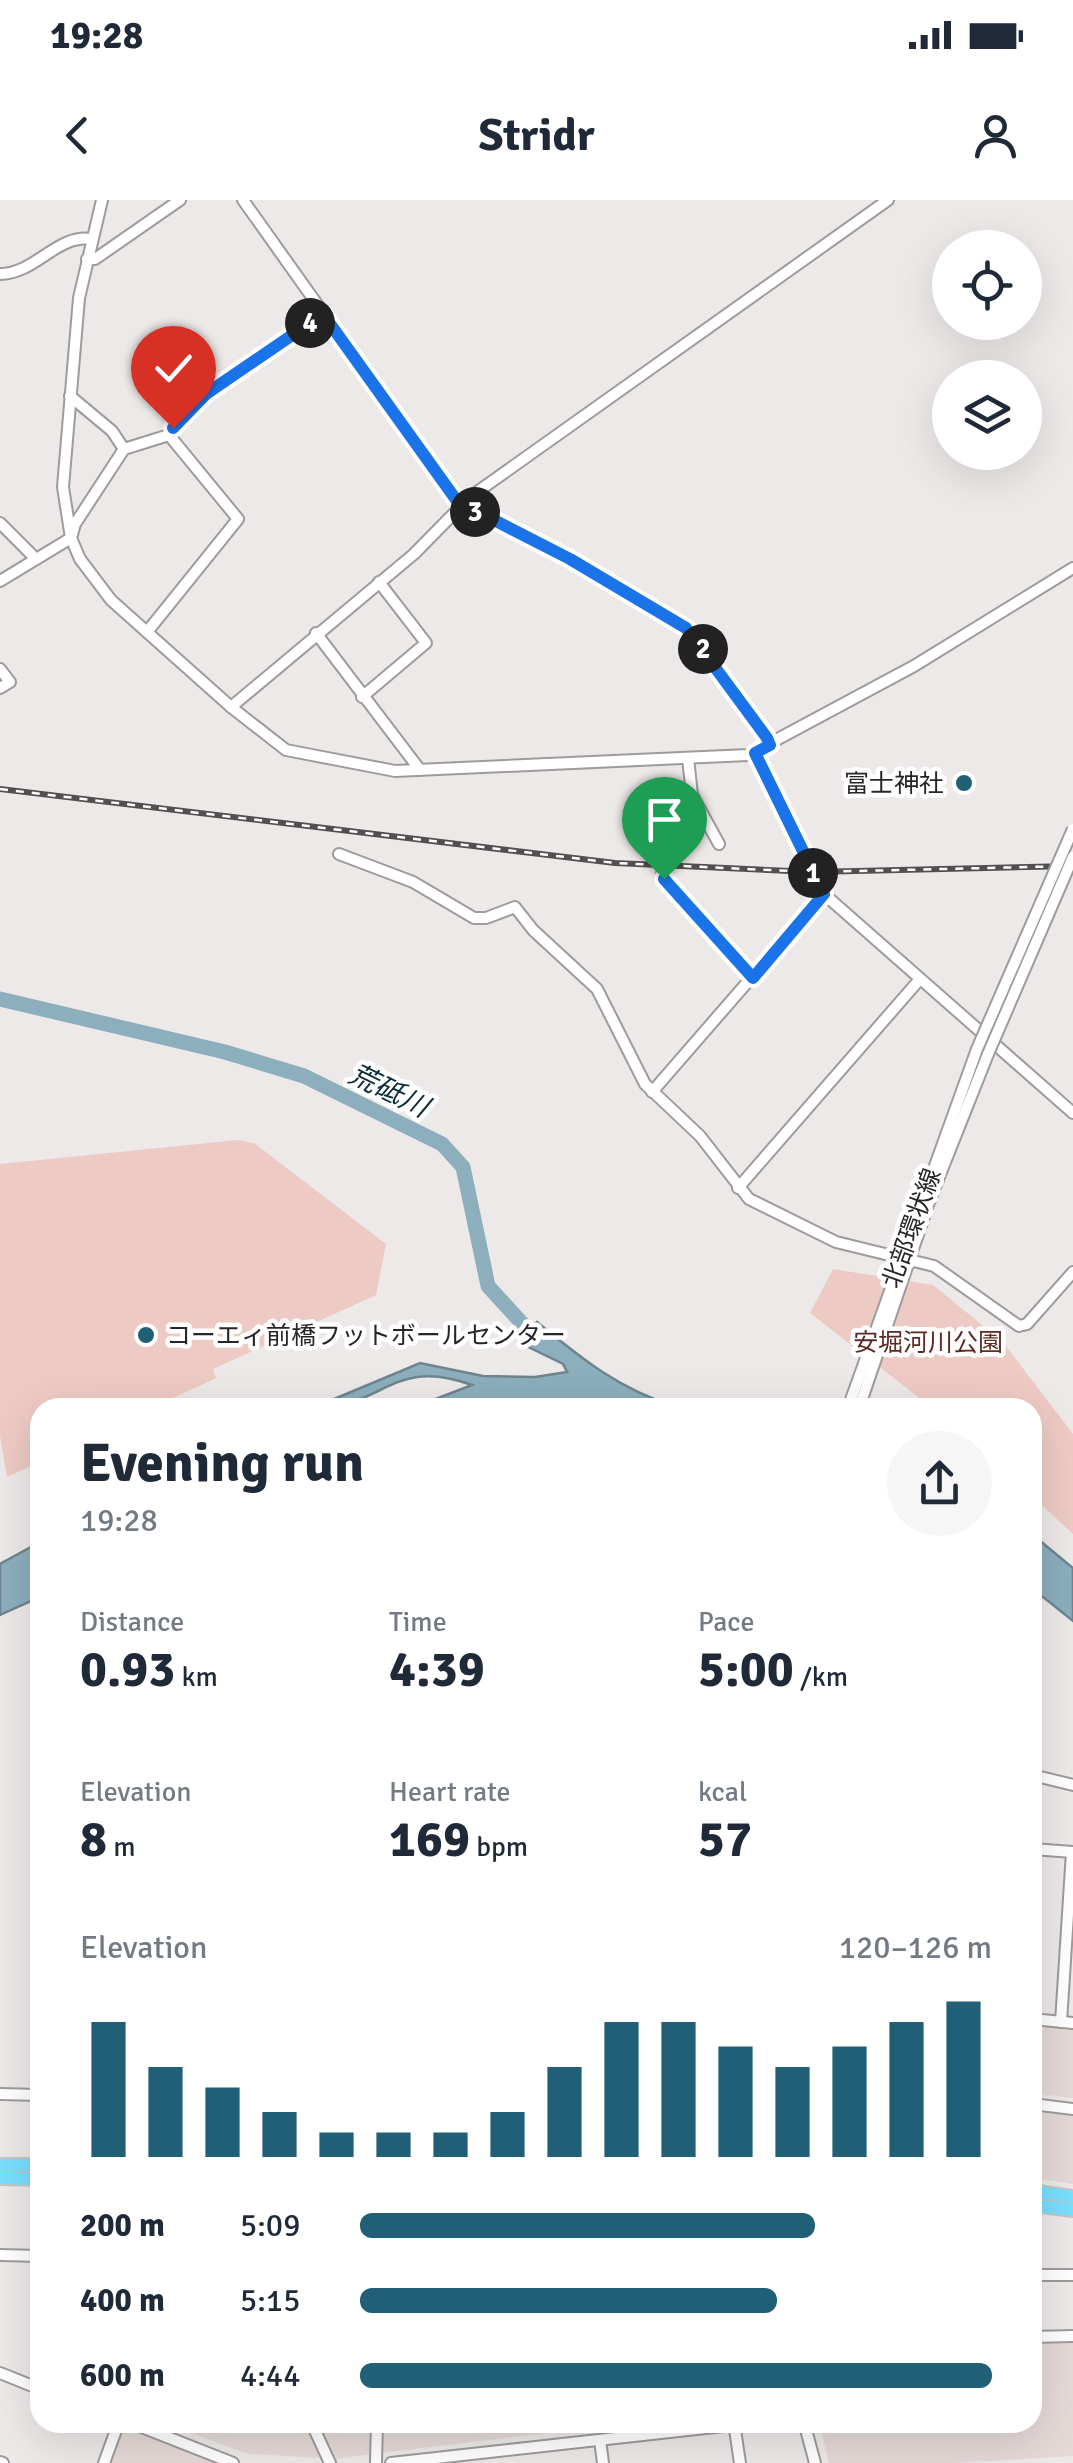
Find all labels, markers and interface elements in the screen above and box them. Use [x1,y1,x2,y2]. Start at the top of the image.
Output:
text: 19:28 [50,12,143,59]
icon: back [50,108,105,163]
text: Stridr [478,108,595,163]
icon: person [968,108,1023,163]
map controls [932,230,1042,470]
button: locate [932,230,1042,340]
pin: 4 [285,298,335,348]
text: 4 [302,306,318,340]
pin [131,326,216,429]
icon: check [146,341,201,396]
button: layers [932,360,1042,470]
pin: 3 [450,487,500,537]
text: 3 [467,495,483,529]
pin: 2 [678,624,728,674]
text: 2 [695,632,711,666]
place label: 富士神社 [844,768,944,799]
marker: 富士神社 [953,772,975,794]
pin [622,777,707,880]
icon: arrive [637,792,692,847]
pin: 1 [788,848,838,898]
text: 1 [805,856,821,890]
water label: 荒砥川 [343,1057,436,1126]
street label: 北部環状線 [876,1164,947,1292]
place label: コーエィ前橋フットボールセンター [166,1320,566,1351]
marker: コーエィ前橋フットボールセンター [135,1324,157,1346]
park label: 安堀河川公園 [853,1327,1003,1358]
text: Evening run [80,1429,364,1497]
button: share [887,1431,992,1536]
text: 19:28 [80,1501,158,1540]
text: Distance [80,1605,184,1639]
text: Time [389,1605,447,1639]
text: Pace [698,1605,754,1639]
text: 0.93 [80,1639,175,1701]
text: 4:39 [389,1639,485,1701]
text: 5:00 [698,1639,794,1701]
text: km [175,1660,218,1694]
text: /km [794,1660,848,1694]
text: Elevation [80,1775,192,1809]
text: Heart rate [389,1775,511,1809]
text: kcal [698,1775,747,1809]
text: 8 [80,1809,107,1871]
text: 169 [389,1809,470,1871]
text: 57 [698,1809,752,1871]
text: m [107,1830,136,1864]
text: bpm [470,1830,528,1864]
text: Elevation [80,1928,207,1967]
text: 120–126 m [839,1928,992,1967]
text: 200 m [80,2206,165,2245]
text: 5:09 [240,2206,300,2245]
text: 400 m [80,2281,165,2320]
text: 5:15 [240,2281,300,2320]
text: 600 m [80,2356,165,2395]
text: 4:44 [240,2356,300,2395]

